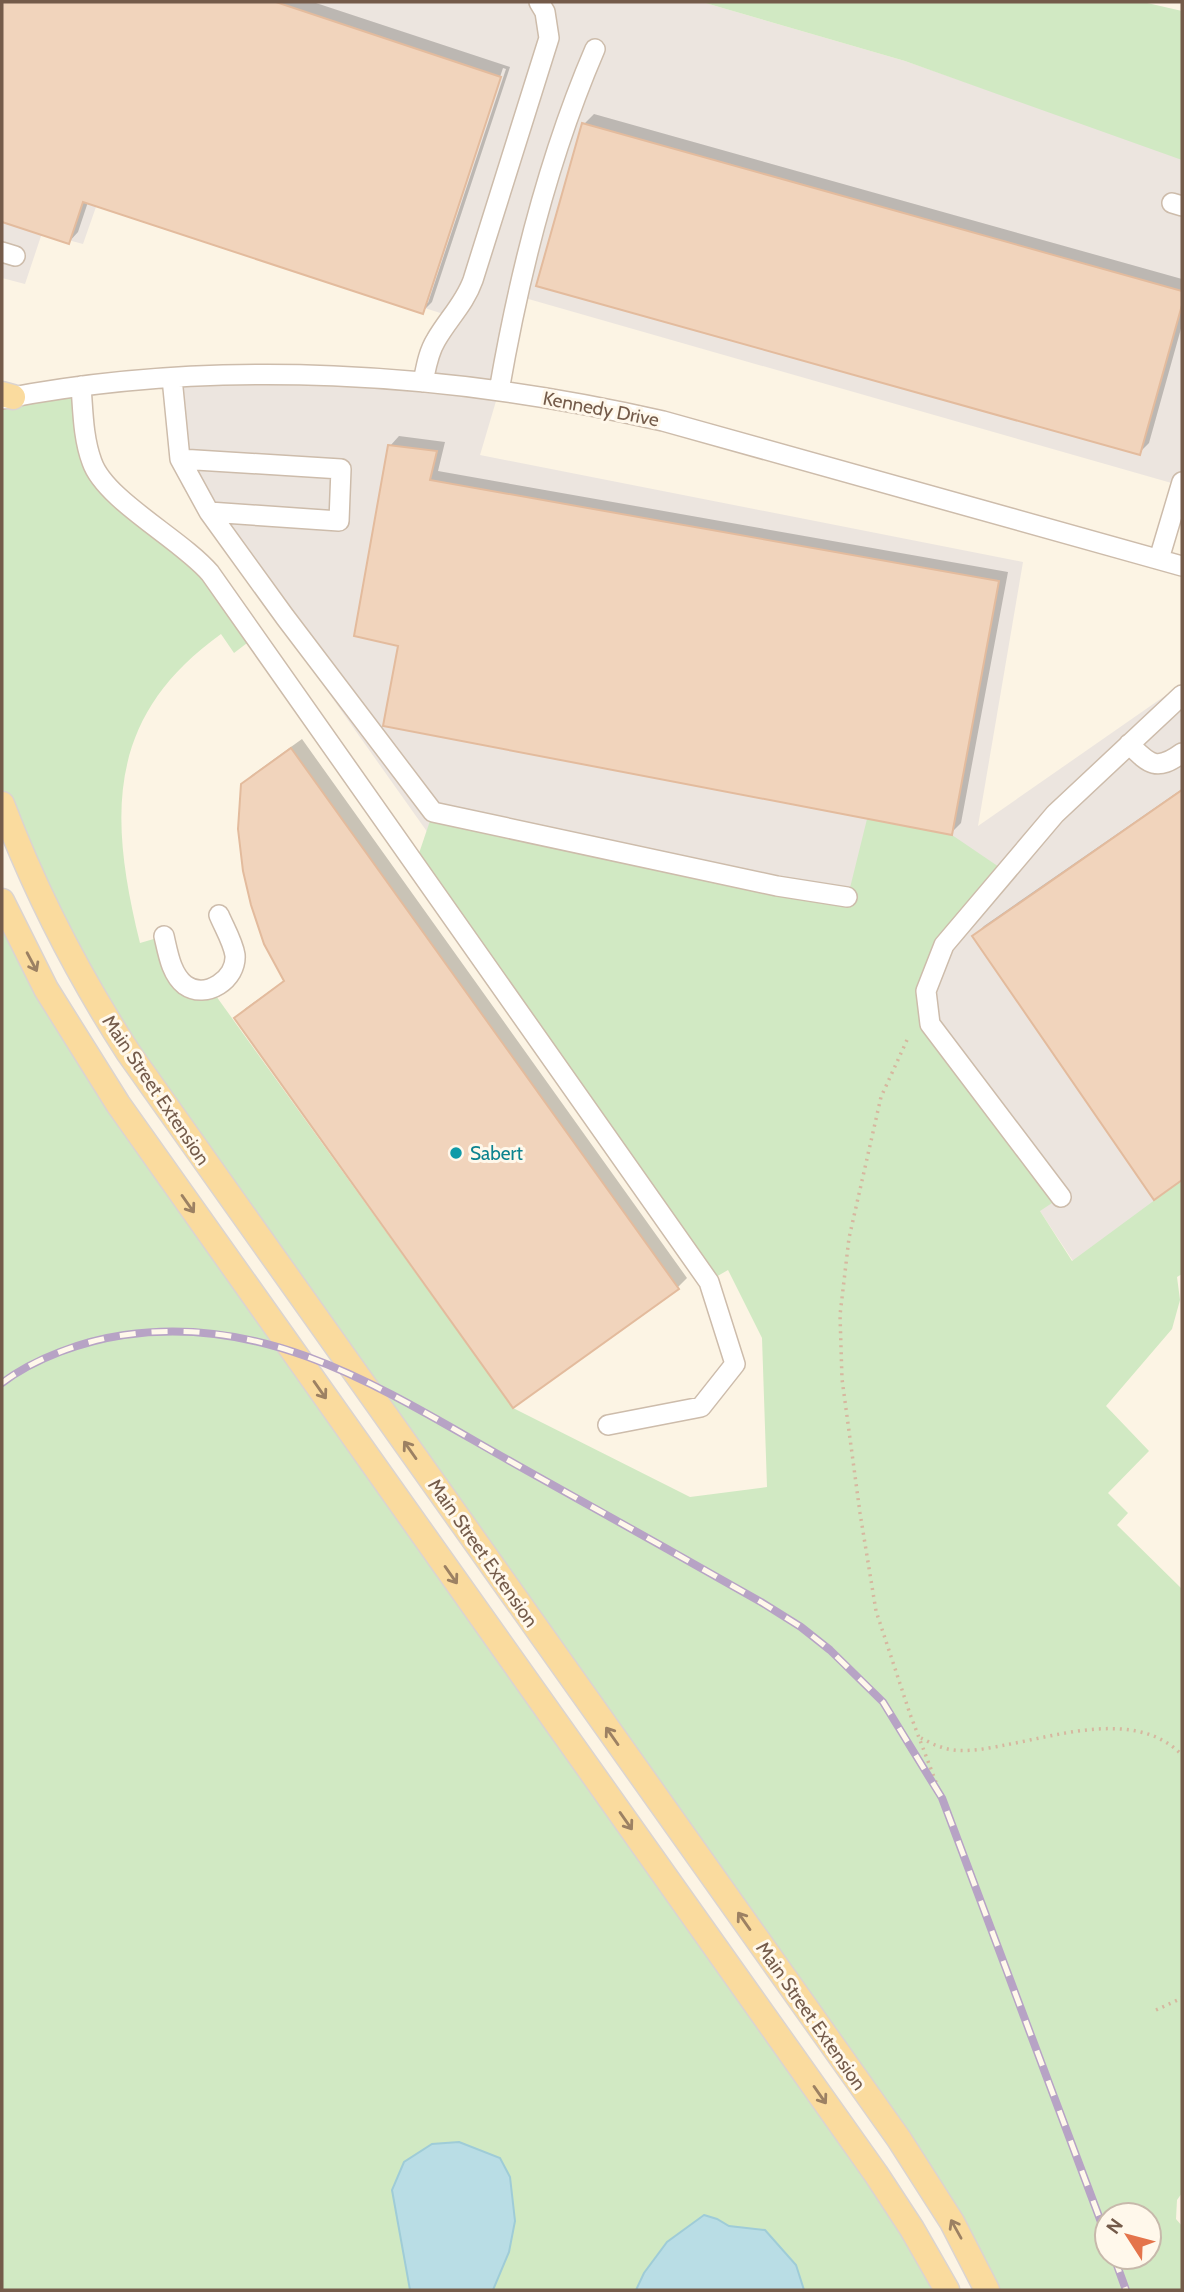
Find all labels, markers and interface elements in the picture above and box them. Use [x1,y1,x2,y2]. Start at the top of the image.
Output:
street label: Kennedy Drive [541,386,661,432]
one-way arrow [25,951,39,972]
street label: Main Street Extension [97,1011,215,1169]
place label: Sabert [470,1142,523,1165]
marker: Sabert [448,1145,464,1161]
one-way arrow [181,1194,195,1213]
one-way arrow [312,1380,327,1399]
one-way arrow [403,1441,417,1460]
street label: Main Street Extension [423,1474,543,1632]
one-way arrow [443,1566,458,1585]
one-way arrow [605,1727,619,1746]
one-way arrow [618,1811,633,1830]
one-way arrow [737,1912,751,1931]
street label: Main Street Extension [751,1937,871,2095]
one-way arrow [813,2085,827,2104]
north arrow [1093,2201,1163,2271]
text: N [1101,2214,1128,2238]
one-way arrow [949,2220,963,2240]

